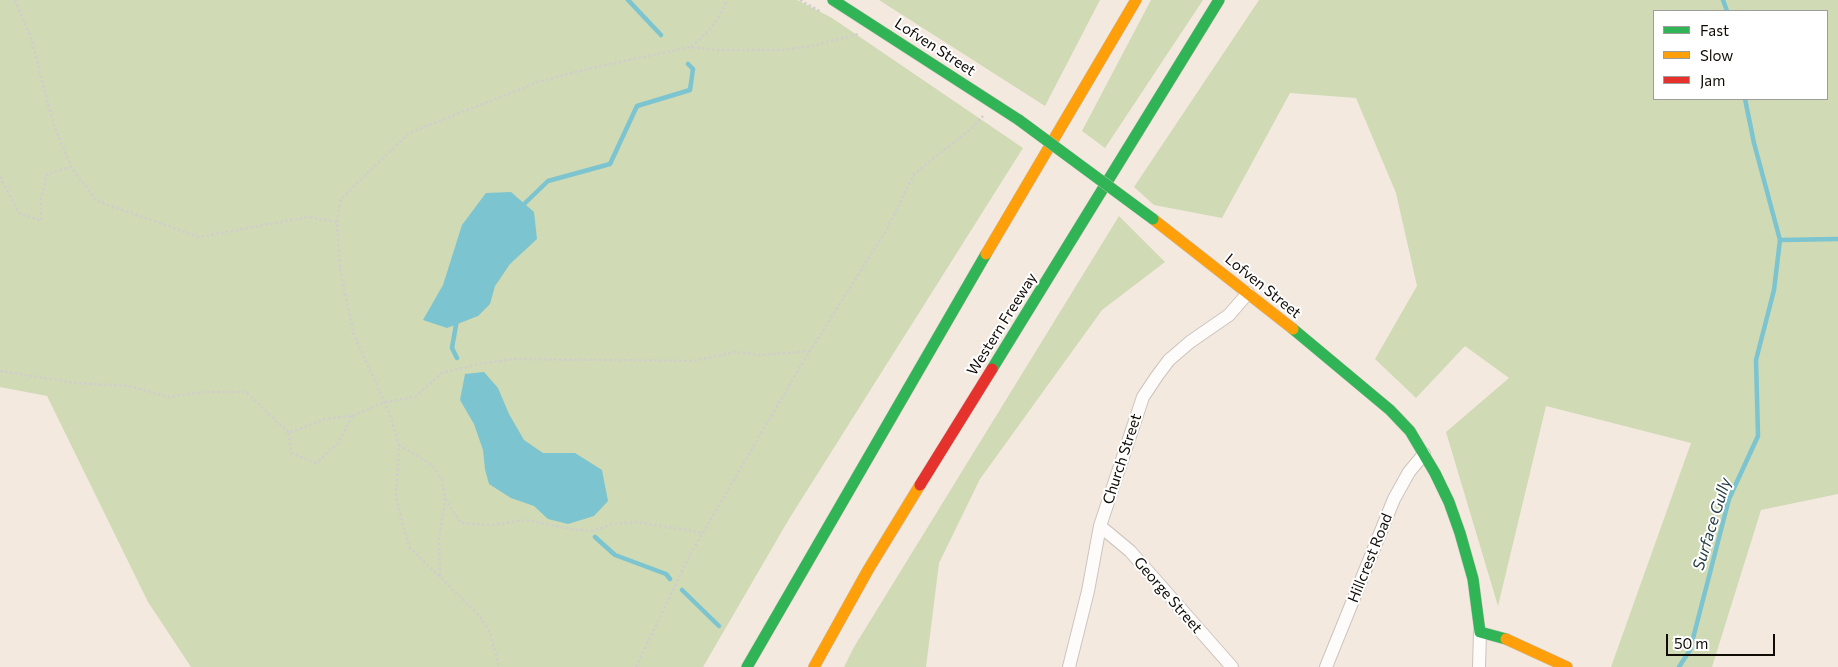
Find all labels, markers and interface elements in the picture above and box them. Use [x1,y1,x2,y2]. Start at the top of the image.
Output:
legend [1653,10,1828,100]
street label: Lofven Street [891,14,979,80]
text: Fast [1700,21,1729,39]
text: Slow [1700,46,1733,64]
text: Jam [1700,71,1725,89]
street label: Lofven Street [1221,250,1305,322]
street label: Western Freeway [963,269,1041,379]
street label: Church Street [1099,411,1145,507]
water label: Surface Gully [1689,475,1735,573]
street label: Hillcrest Road [1344,511,1396,605]
street label: George Street [1130,553,1206,637]
scale bar [1668,624,1777,656]
text: 50 m [1674,634,1708,652]

